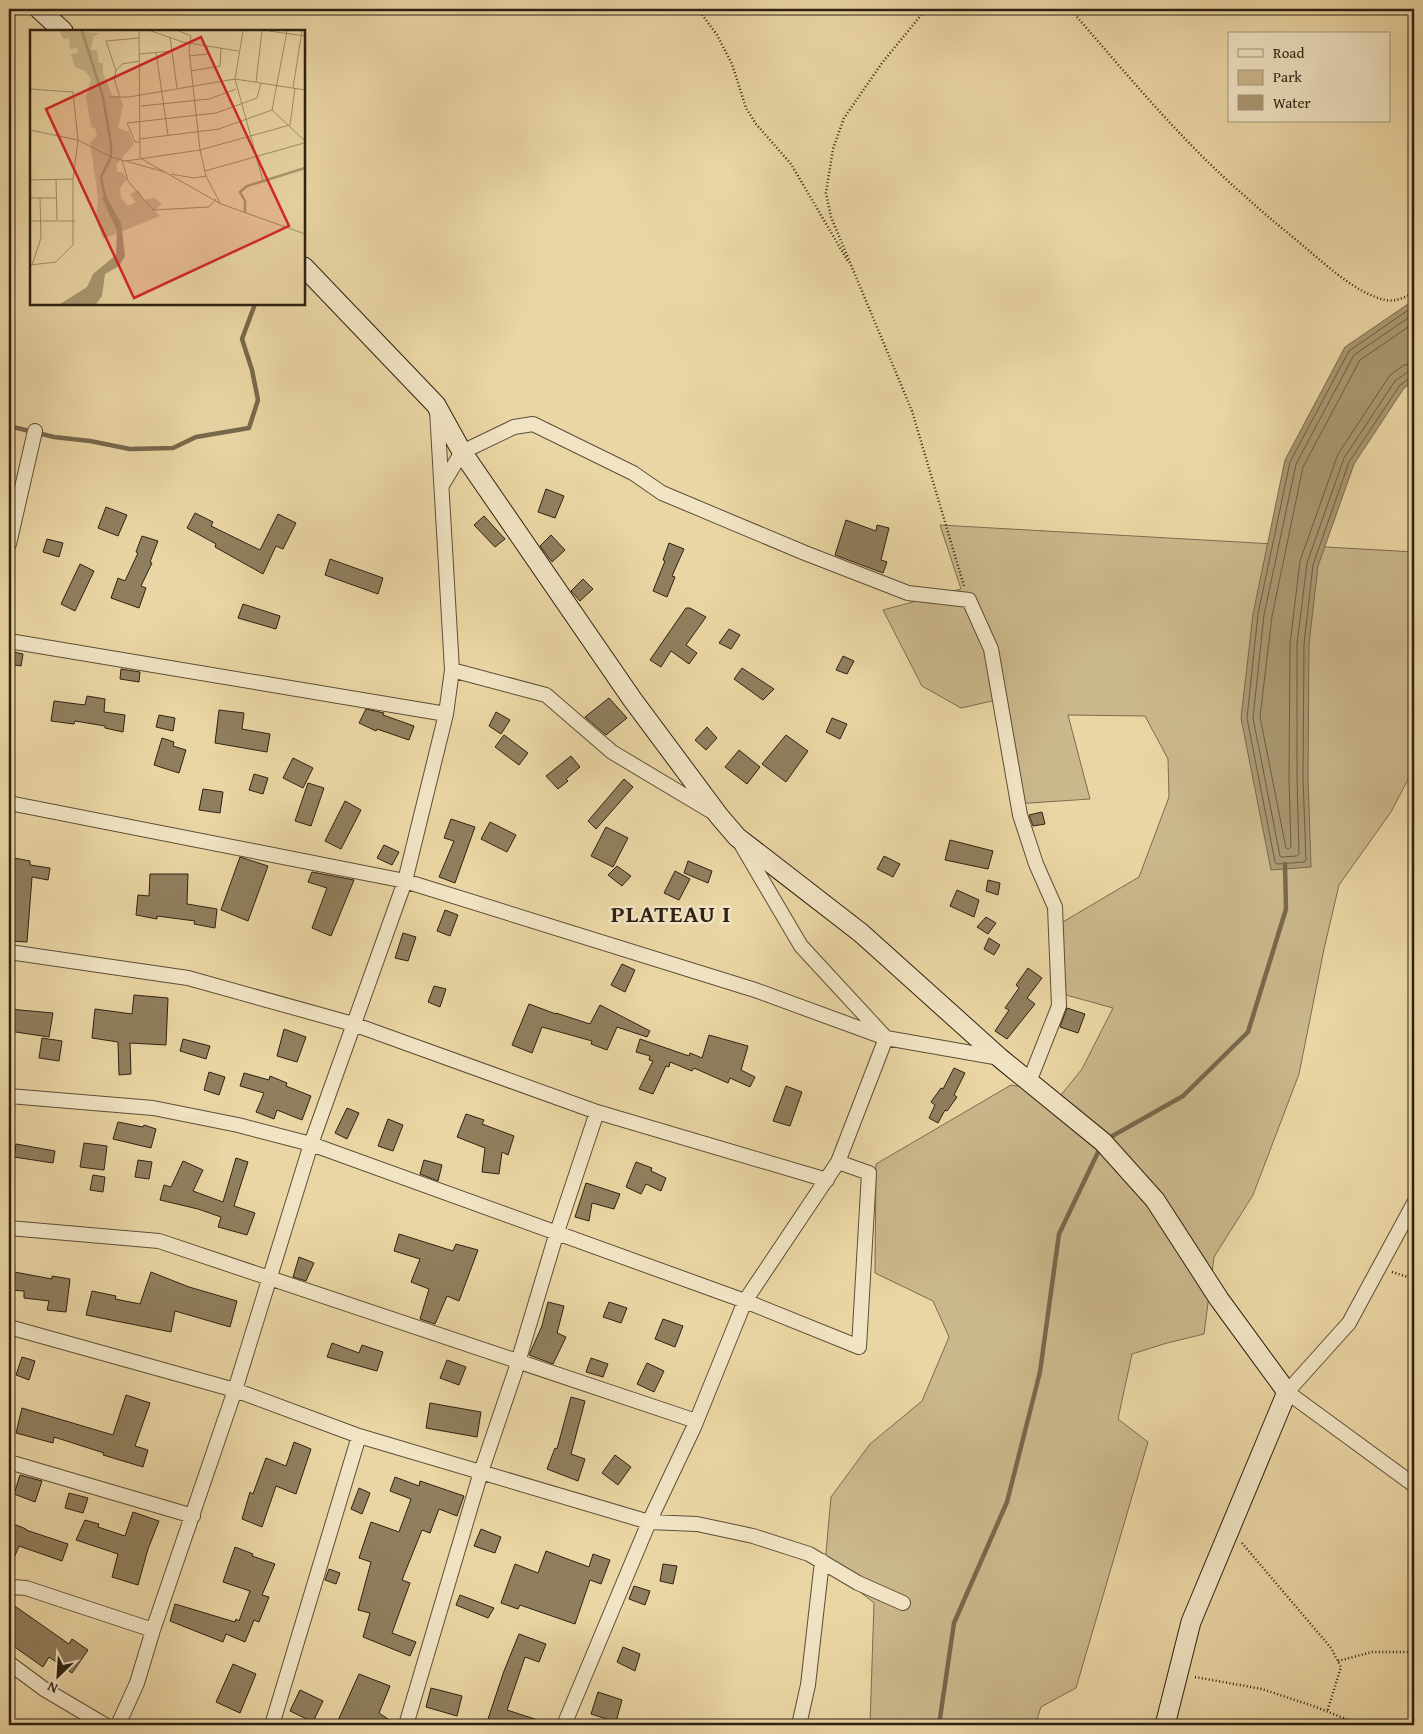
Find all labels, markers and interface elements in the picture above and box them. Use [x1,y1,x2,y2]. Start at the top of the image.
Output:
inset map [30,30,305,305]
legend [1228,32,1390,122]
text: Road [1273,42,1304,63]
text: Park [1273,66,1302,87]
text: Water [1273,92,1311,113]
district label: PLATEAU I [611,896,731,931]
north arrow [32,1652,82,1702]
text: N [43,1676,61,1699]

